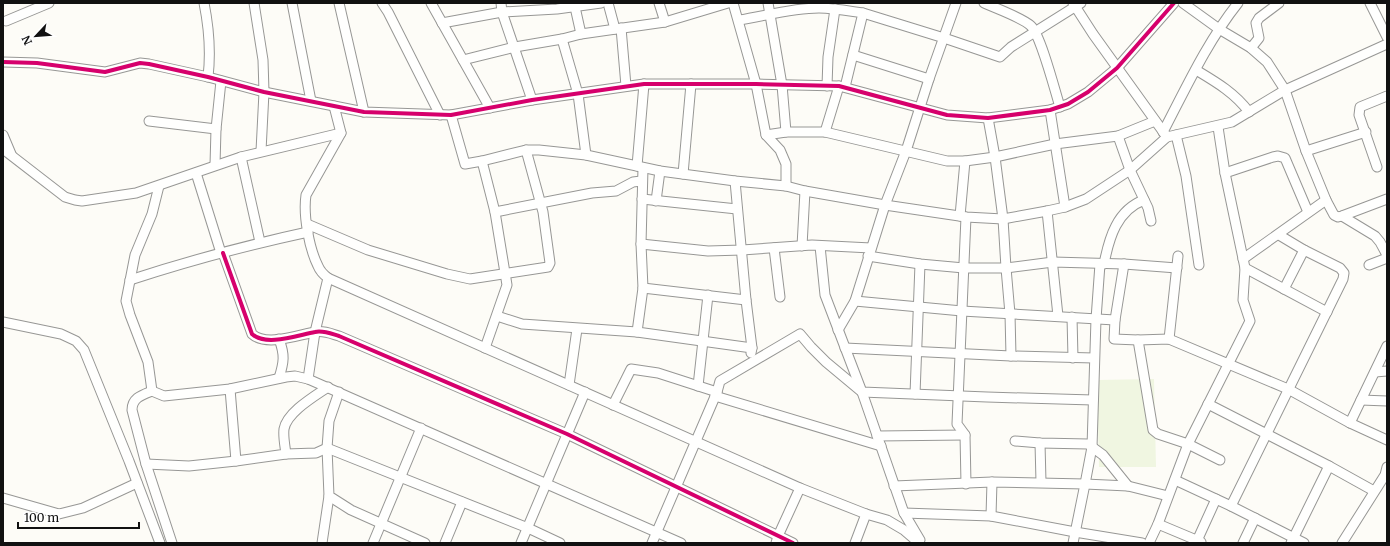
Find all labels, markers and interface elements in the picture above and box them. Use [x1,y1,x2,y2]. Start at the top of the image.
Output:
north arrow [16,16,56,56]
text: N [19,33,35,47]
scale bar [18,504,139,530]
text: 100 m [24,510,59,525]

